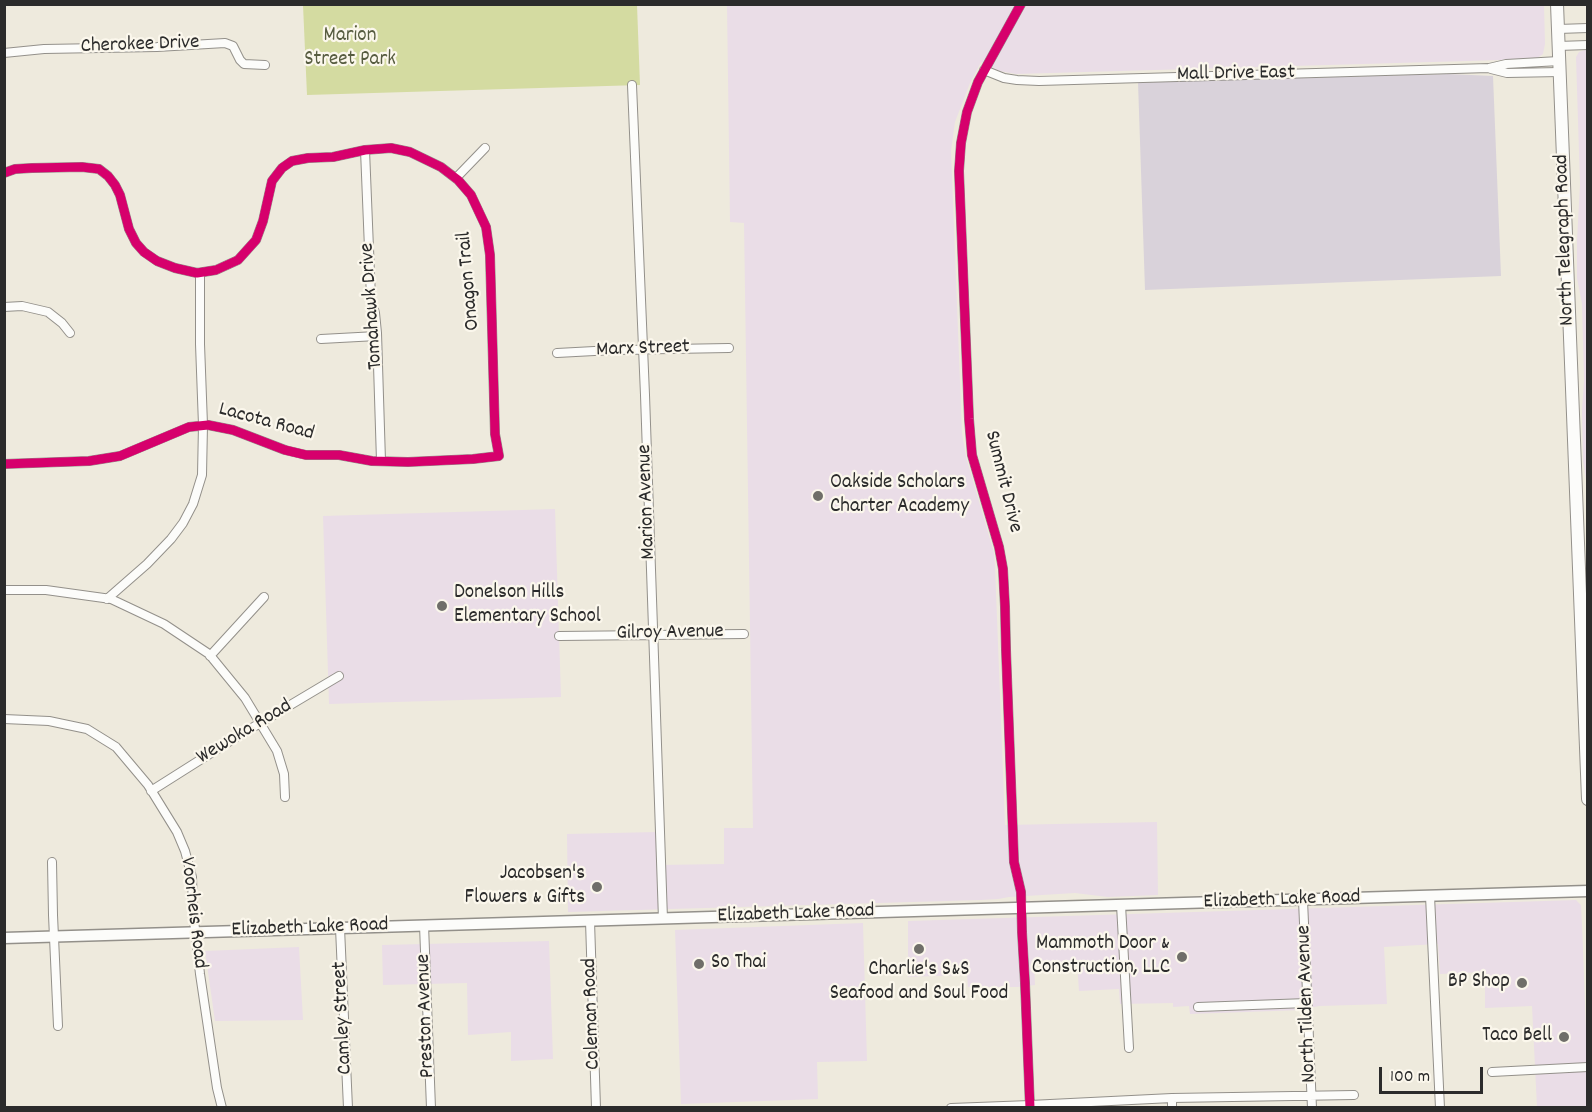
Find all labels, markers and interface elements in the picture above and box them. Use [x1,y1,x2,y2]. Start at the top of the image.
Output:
park label: Marion Street Park [304,24,396,74]
street label: Cherokee Drive [80,31,200,61]
street label: Mall Drive East [1177,61,1295,89]
street label: North Telegraph Road [1550,154,1582,326]
street label: Onagon Trail [453,230,487,332]
street label: Tomahawk Drive [356,242,390,370]
street label: Marx Street [596,336,690,364]
street label: Lacota Road [215,398,317,448]
street label: Summit Drive [977,428,1027,536]
street label: Marion Avenue [633,444,663,560]
place label: Oakside Scholars Charter Academy [830,471,969,521]
marker: Oakside Scholars Charter Academy [811,489,825,503]
place label: Donelson Hills Elementary School [454,581,601,631]
marker: Donelson Hills Elementary School [435,599,449,613]
street label: Gilroy Avenue [616,620,724,648]
street label: Wewoka Road [193,695,297,771]
street label: Voorheis Road [173,856,211,970]
place label: Jacobsen's Flowers & Gifts [465,862,585,912]
marker: Jacobsen's Flowers & Gifts [590,880,604,894]
street label: Elizabeth Lake Road [1203,886,1361,916]
street label: Elizabeth Lake Road [717,900,875,930]
street label: Elizabeth Lake Road [231,914,389,944]
street label: North Tilden Avenue [1293,925,1323,1083]
place label: Mammoth Door & Construction, LLC [1032,932,1170,982]
marker: Charlie's S&S Seafood and Soul Food [912,942,926,956]
marker: Mammoth Door & Construction, LLC [1175,950,1189,964]
place label: So Thai [711,951,766,977]
street label: Preston Avenue [412,953,442,1079]
marker: So Thai [692,957,706,971]
street label: Coleman Road [578,958,608,1070]
place label: Charlie's S&S Seafood and Soul Food [830,958,1008,1008]
street label: Camley Street [328,961,360,1075]
place label: BP Shop [1448,970,1510,996]
marker: BP Shop [1515,976,1529,990]
place label: Taco Bell [1482,1024,1552,1050]
marker: Taco Bell [1557,1030,1571,1044]
scale bar [1382,1055,1486,1093]
text: 100 m [1390,1065,1430,1090]

